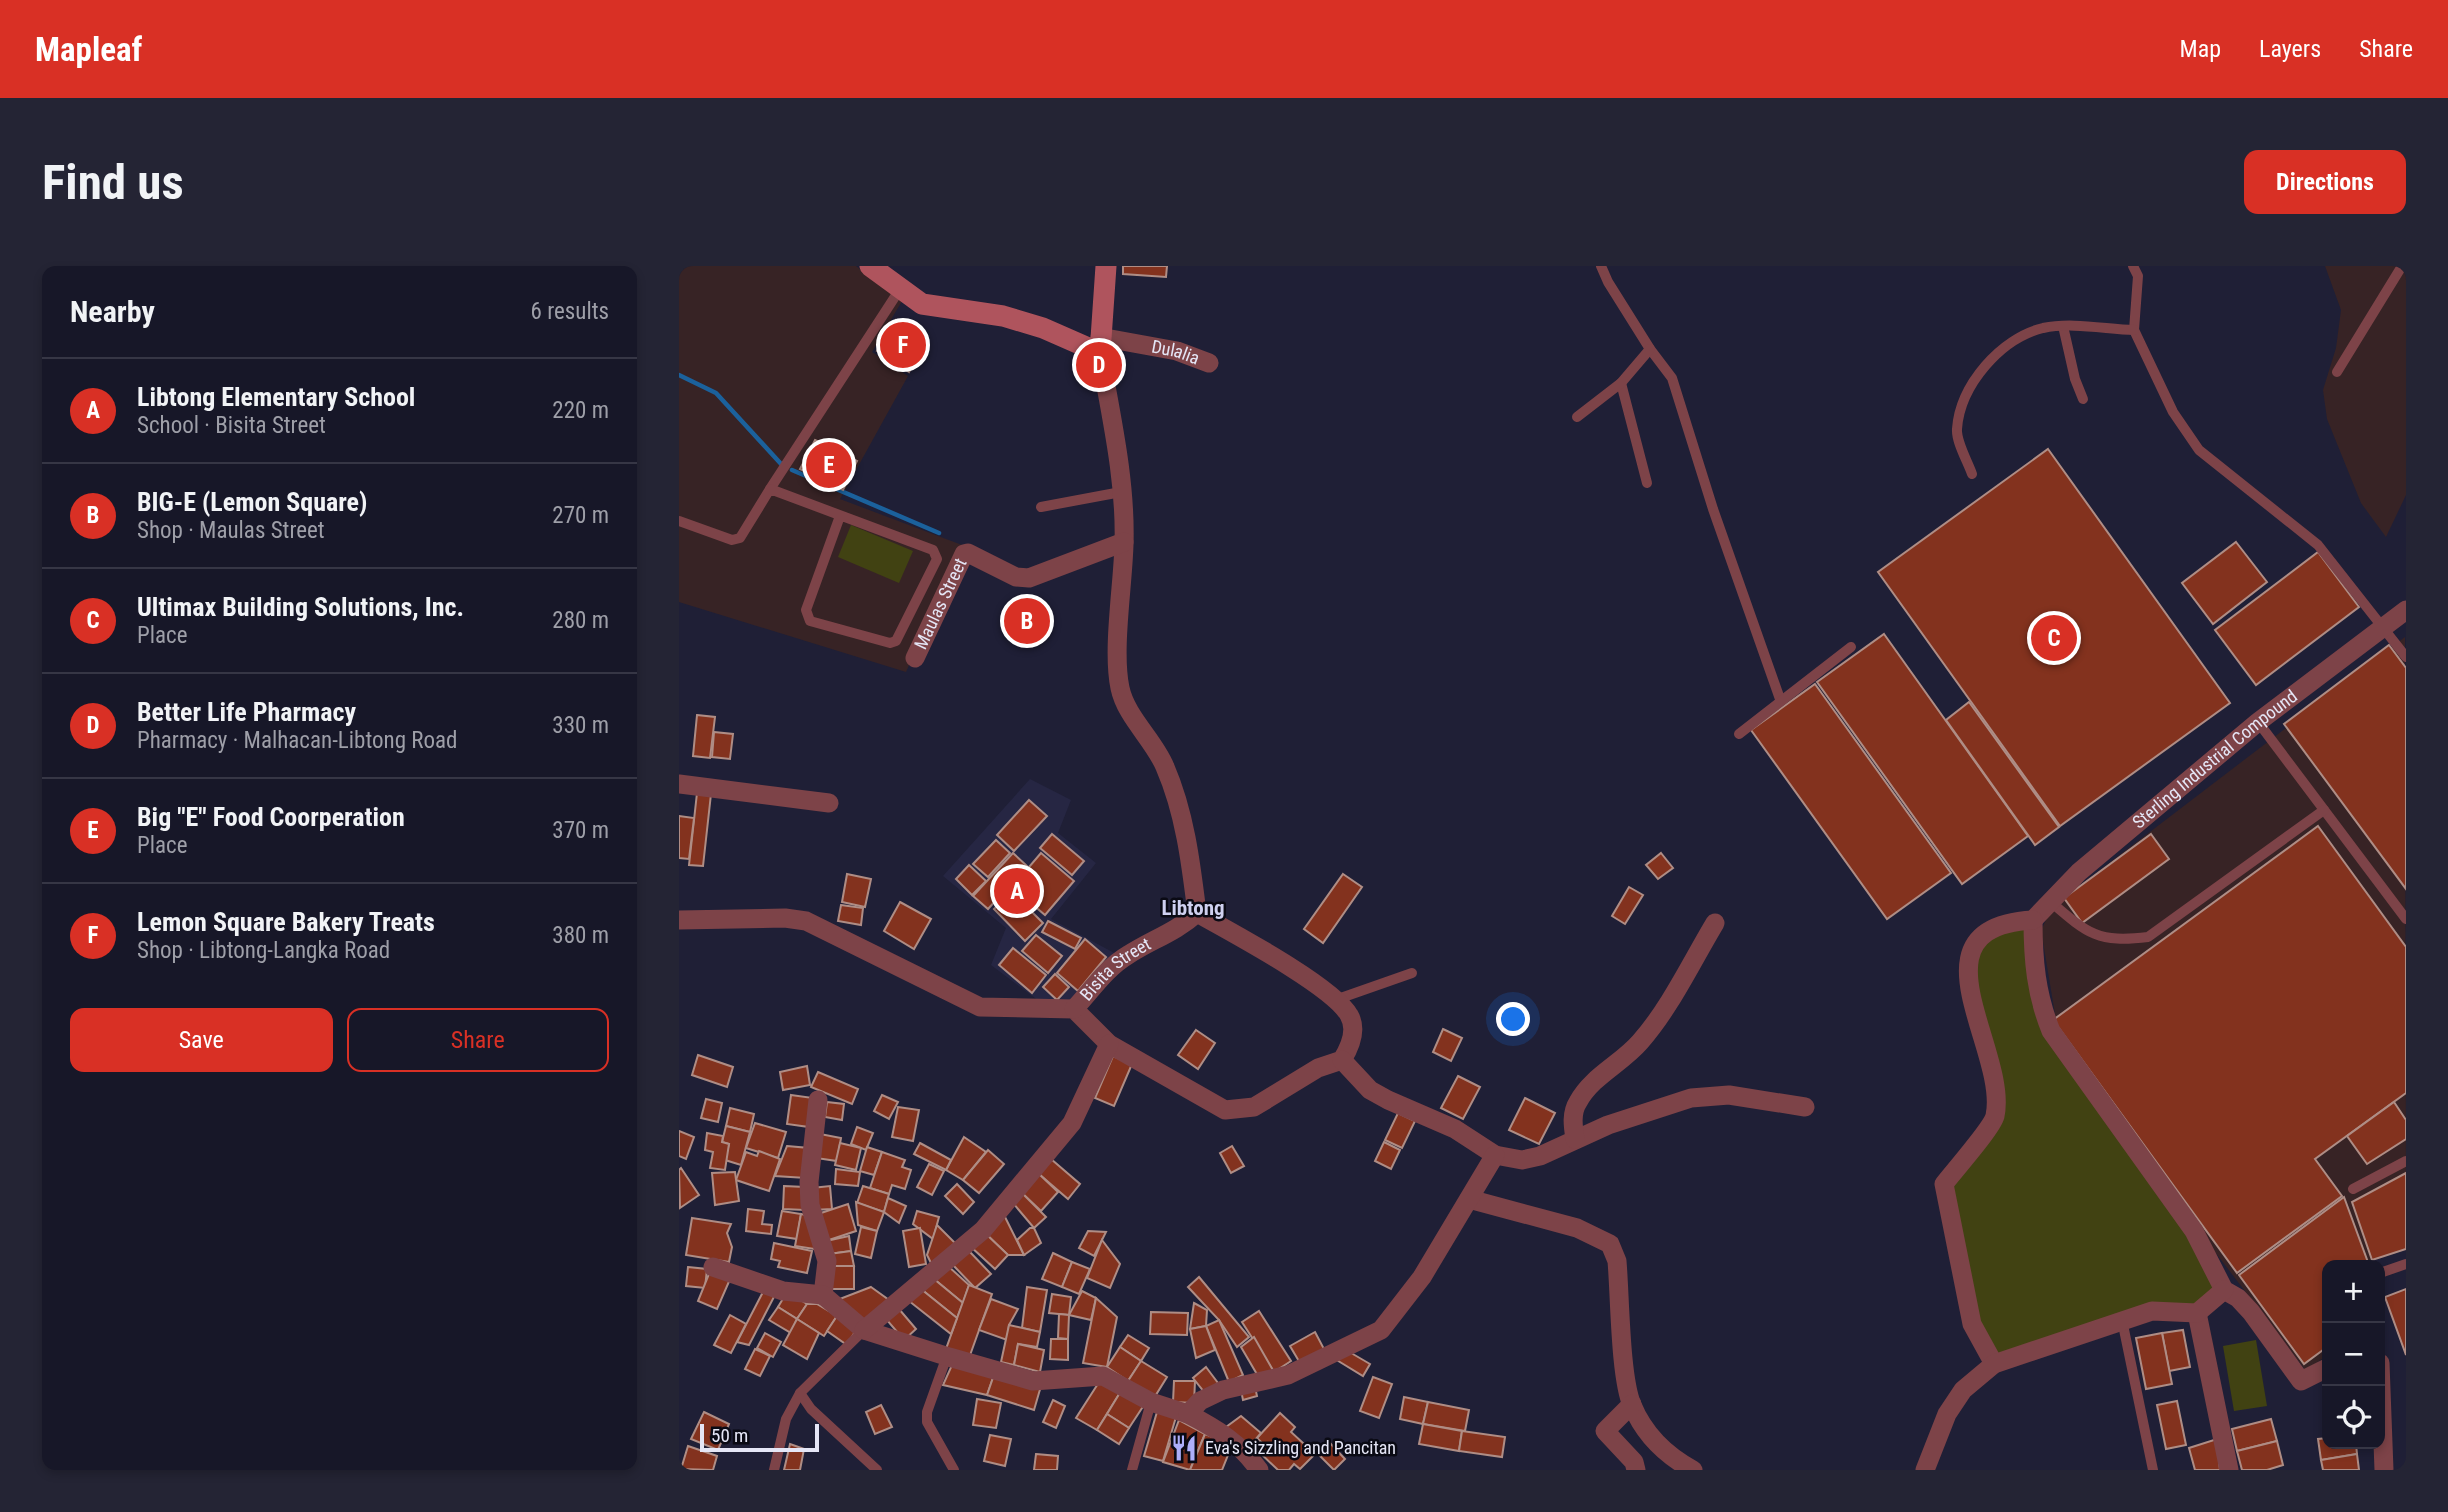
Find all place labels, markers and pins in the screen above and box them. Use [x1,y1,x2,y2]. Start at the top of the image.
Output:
pin: F [880,319,926,371]
pin: D [1076,339,1122,391]
pin: E [806,439,852,491]
pin: B [1004,595,1050,647]
pin: C [2031,612,2077,664]
pin: A [994,865,1040,917]
restaurant icon: Eva's Sizzling and Pancitan [1169,1433,1199,1463]
place label: Eva's Sizzling and Pancitan [1205,1437,1396,1458]

